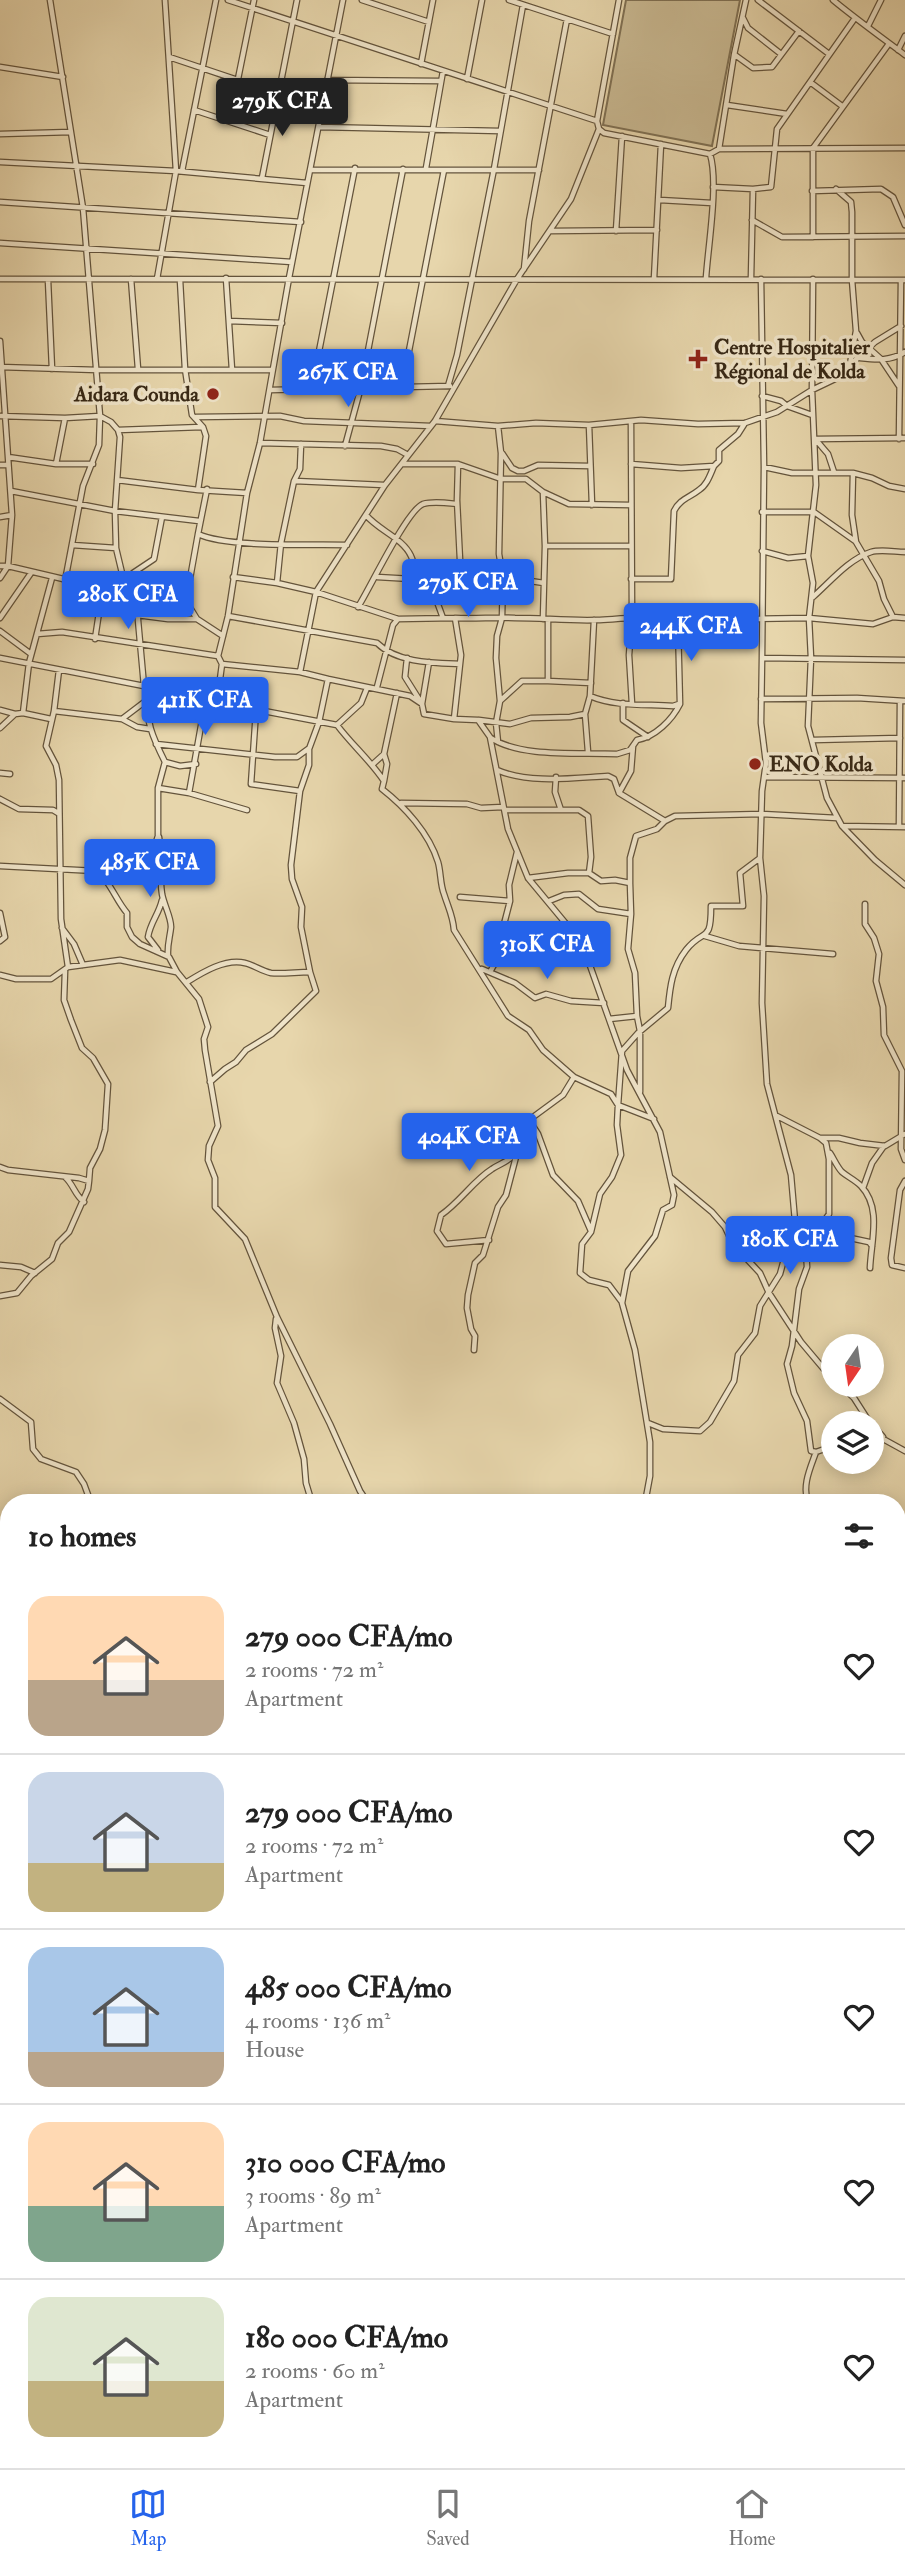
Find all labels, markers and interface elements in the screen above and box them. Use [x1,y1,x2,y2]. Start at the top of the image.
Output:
pin: 279K CFA [210,78,354,138]
text: 279K CFA [232,86,332,115]
place label: Centre Hospitalier Régional de Kolda [714,334,871,385]
marker: Centre Hospitalier Régional de Kolda [688,349,708,369]
pin: 267K CFA [276,350,420,409]
text: 267K CFA [298,357,398,386]
place label: Aidara Counda [73,381,200,408]
marker: Aidara Counda [205,386,221,402]
pin: 279K CFA [396,560,540,619]
text: 279K CFA [418,567,518,596]
pin: 280K CFA [56,572,200,631]
text: 280K CFA [78,579,178,608]
pin: 244K CFA [619,604,763,663]
text: 244K CFA [640,611,742,640]
pin: 411K CFA [133,678,277,737]
text: 411K CFA [158,685,252,714]
place label: ENO Kolda [769,751,874,778]
marker: ENO Kolda [747,756,763,772]
pin: 485K CFA [78,839,222,899]
text: 485K CFA [100,847,200,876]
pin: 310K CFA [475,922,619,981]
text: 310K CFA [500,929,594,958]
pin: 404K CFA [397,1114,541,1173]
text: 404K CFA [418,1121,520,1150]
pin: 180K CFA [718,1216,862,1276]
text: 180K CFA [742,1224,838,1253]
north arrow [821,1334,884,1396]
map controls [821,1334,884,1474]
button: layers [821,1411,884,1474]
icon: filters [840,1517,878,1555]
text: 10 homes [28,1518,136,1555]
text: 279 000 CFA/mo [245,1618,452,1655]
icon: home [84,1624,168,1708]
icon: heart [840,1647,878,1685]
text: 2 rooms · 72 m² [245,1655,383,1684]
text: Apartment [245,1684,343,1713]
text: 279 000 CFA/mo [245,1794,452,1831]
icon: home [84,1800,168,1884]
icon: heart [840,1823,878,1861]
text: 2 rooms · 72 m² [245,1831,383,1860]
text: Apartment [245,1860,343,1889]
text: 485 000 CFA/mo [245,1969,452,2006]
icon: home [84,1975,168,2059]
icon: heart [840,1998,878,2036]
text: 4 rooms · 136 m² [245,2006,391,2035]
text: House [245,2035,304,2064]
text: 310 000 CFA/mo [245,2144,446,2181]
icon: home [84,2150,168,2234]
icon: heart [840,2173,878,2211]
text: 3 rooms · 89 m² [245,2181,381,2210]
text: Apartment [245,2210,343,2239]
text: 180 000 CFA/mo [245,2319,448,2356]
icon: home [84,2325,168,2409]
icon: heart [840,2348,878,2386]
text: 2 rooms · 60 m² [245,2356,385,2385]
text: Apartment [245,2385,343,2414]
tab: Map [129,2485,167,2551]
tab: Saved [426,2485,470,2551]
tab: Home [728,2485,776,2551]

